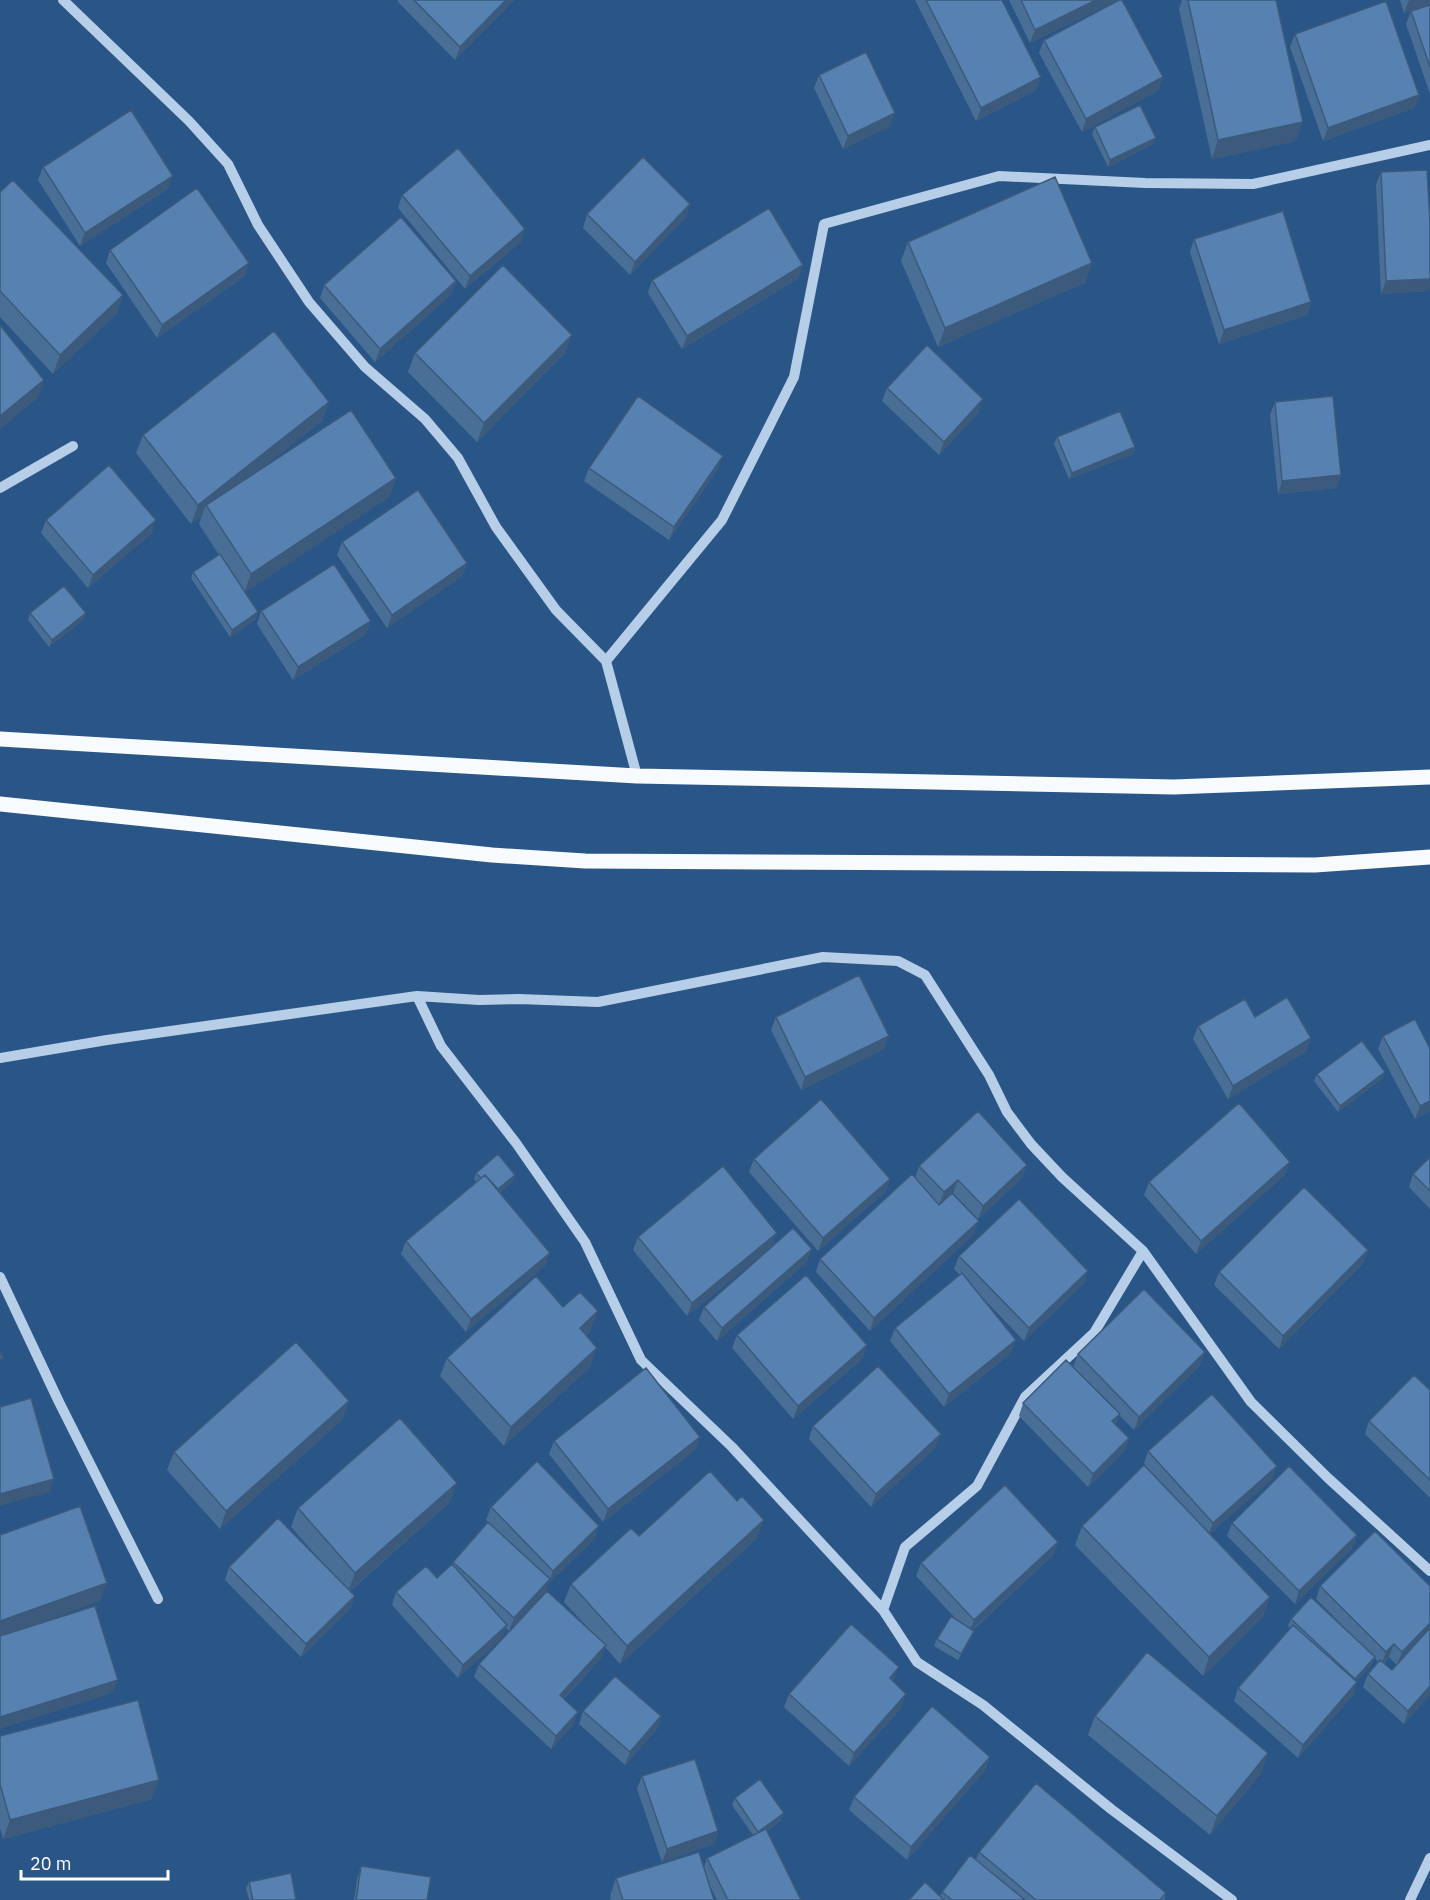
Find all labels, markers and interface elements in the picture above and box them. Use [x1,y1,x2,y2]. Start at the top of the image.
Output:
scale bar [21,1843,168,1881]
text: 20 m [30,1852,72,1875]

